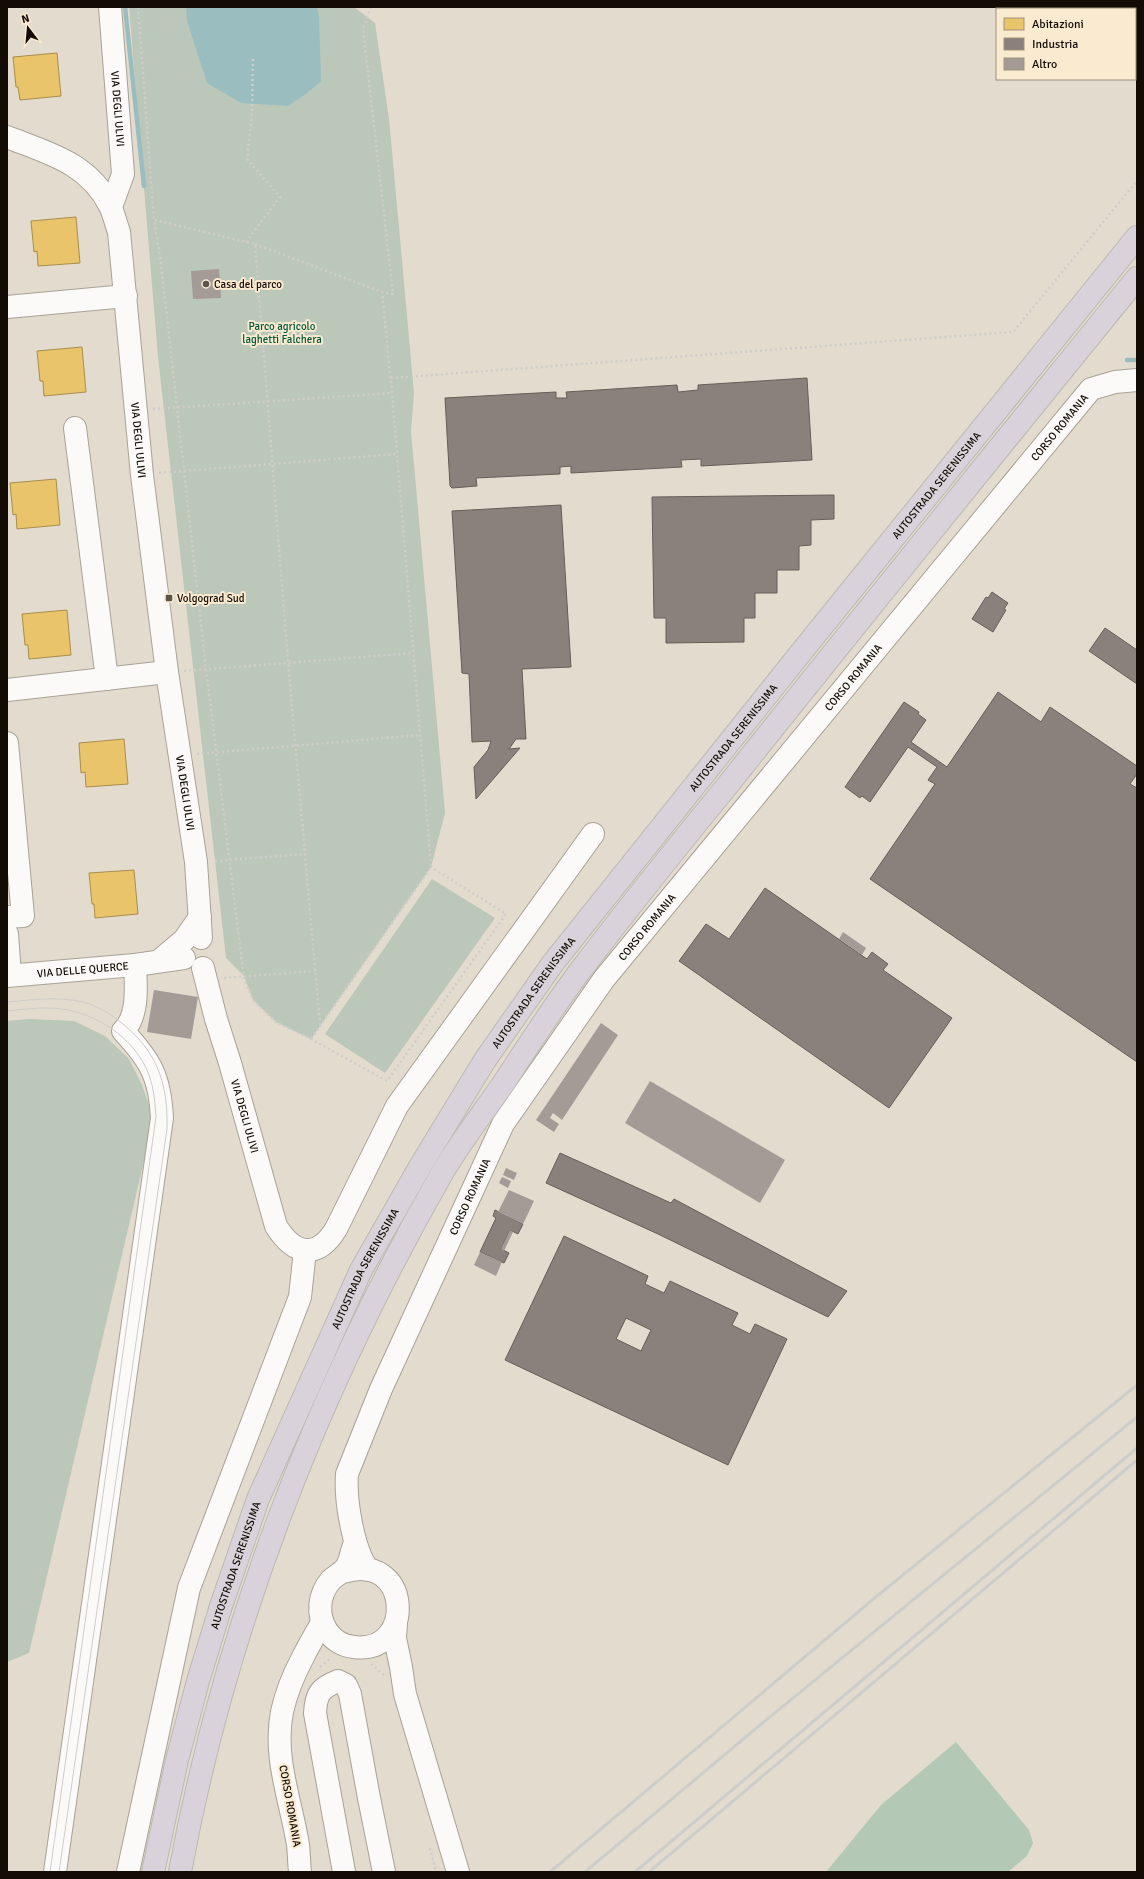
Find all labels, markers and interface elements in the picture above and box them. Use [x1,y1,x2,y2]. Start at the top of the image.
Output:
north arrow [8,8,48,48]
legend [996,8,1136,80]
text: N [20,12,31,26]
text: Abitazioni [1032,17,1084,32]
text: Industria [1032,37,1078,52]
text: Altro [1032,57,1057,72]
street label: VIA DEGLI ULIVI [108,70,127,147]
place label: Casa del parco [214,278,282,291]
marker: Casa del parco [201,279,211,289]
park label: Parco agricolo laghetti Falchera [242,320,322,346]
street label: CORSO ROMANIA [1028,391,1091,463]
street label: VIA DEGLI ULIVI [129,401,149,479]
street label: AUTOSTRADA SERENISSIMA [889,429,984,541]
place label: Volgograd Sud [177,592,245,605]
marker: Volgograd Sud [164,593,174,603]
street label: CORSO ROMANIA [822,641,885,713]
street label: AUTOSTRADA SERENISSIMA [686,681,780,794]
street label: VIA DEGLI ULIVI [173,754,198,831]
street label: CORSO ROMANIA [616,891,679,963]
street label: AUTOSTRADA SERENISSIMA [489,934,578,1051]
street label: VIA DELLE QUERCE [36,959,129,980]
street label: VIA DEGLI ULIVI [228,1078,262,1155]
street label: CORSO ROMANIA [446,1156,493,1237]
street label: AUTOSTRADA SERENISSIMA [329,1206,401,1331]
street label: AUTOSTRADA SERENISSIMA [208,1499,263,1631]
street label: CORSO ROMANIA [276,1764,304,1848]

